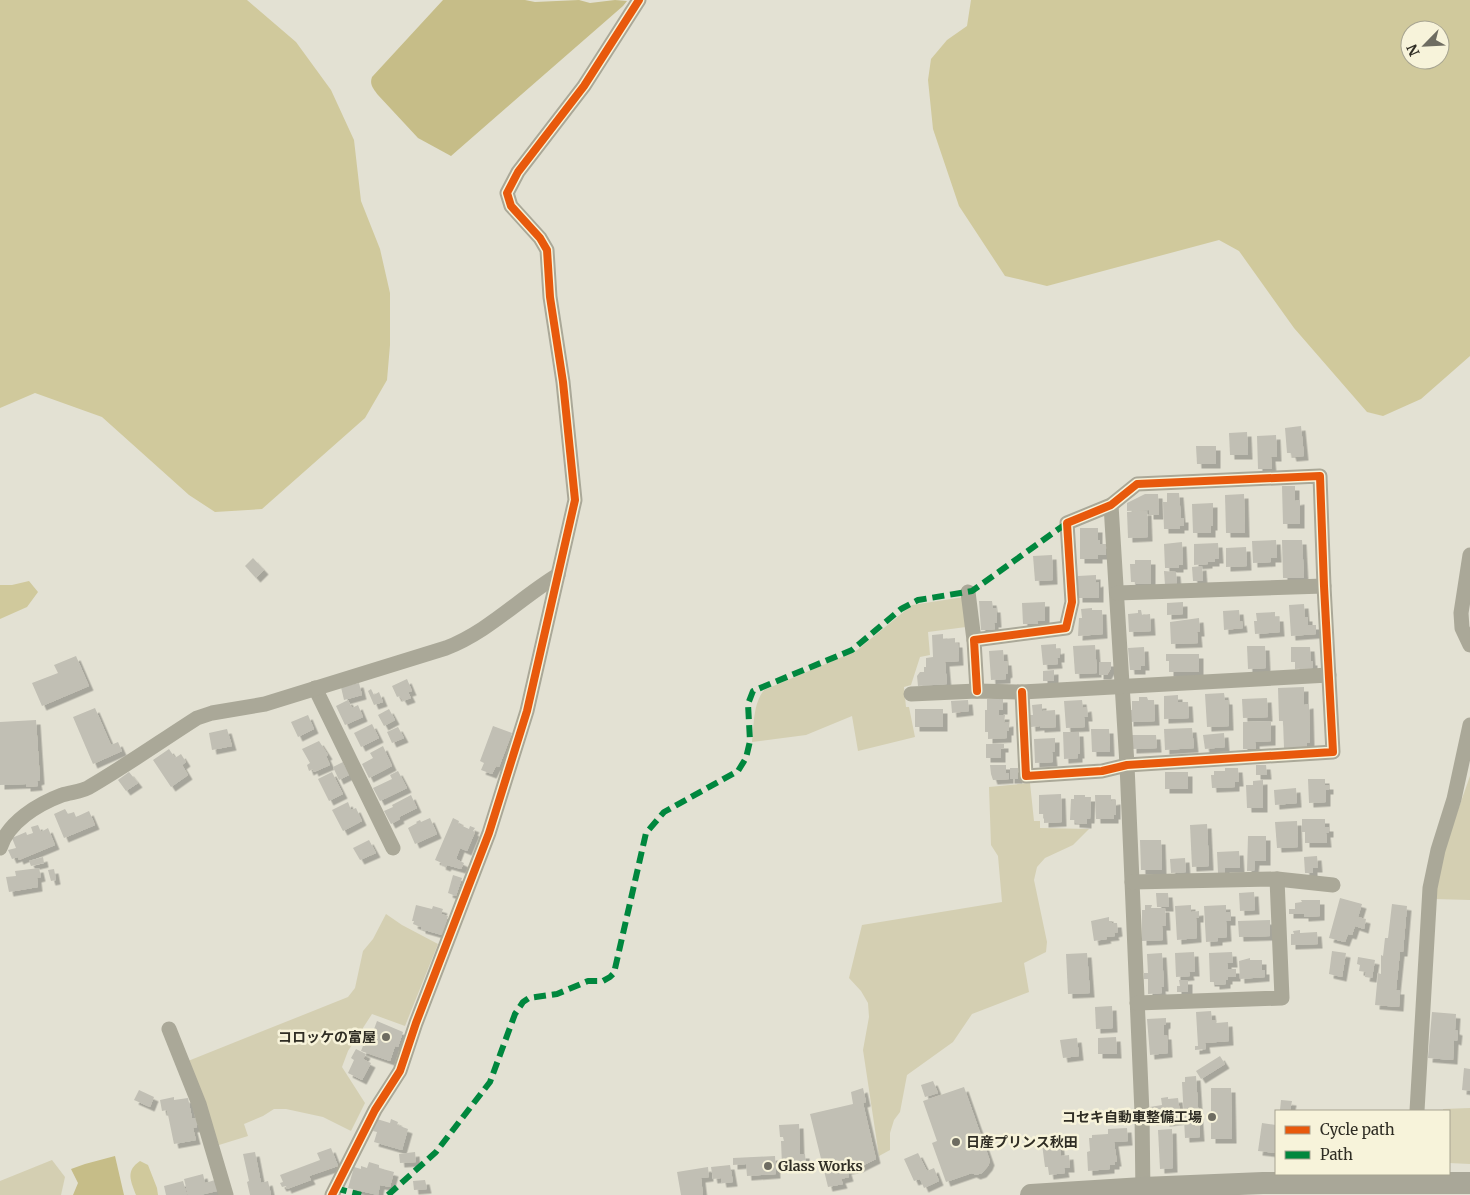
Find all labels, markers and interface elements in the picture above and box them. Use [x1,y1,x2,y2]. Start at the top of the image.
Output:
north arrow [1400,20,1450,70]
text: N [1403,42,1424,59]
place label: コロッケの富屋 [278,1028,376,1046]
marker: コロッケの富屋 [380,1031,392,1043]
place label: コセキ自動車整備工場 [1062,1108,1202,1126]
legend [1275,1110,1450,1175]
marker: コセキ自動車整備工場 [1206,1111,1218,1123]
text: Cycle path [1320,1120,1395,1139]
place label: 日産プリンス秋田 [966,1133,1078,1151]
marker: 日産プリンス秋田 [950,1136,962,1148]
text: Path [1320,1145,1353,1164]
place label: Glass Works [778,1157,863,1175]
marker: Glass Works [762,1160,774,1172]

